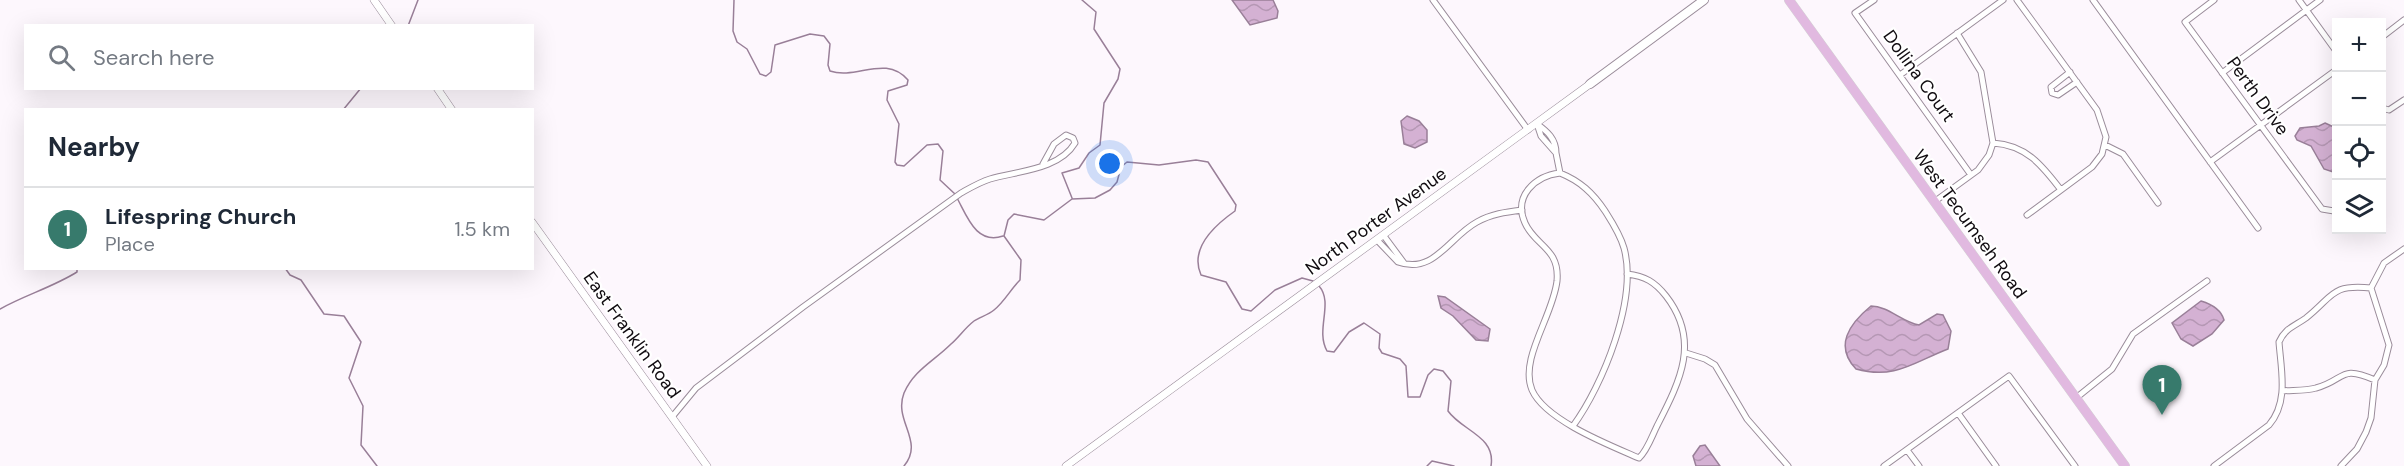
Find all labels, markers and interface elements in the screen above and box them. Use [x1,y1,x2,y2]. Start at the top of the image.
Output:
map controls [2332,18,2386,234]
button: + [2332,18,2386,72]
search box [24,24,534,90]
street label: Dollina Court [1878,25,1960,127]
icon: search [45,41,78,74]
text: Search here [93,43,214,72]
street label: Perth Drive [2221,52,2295,140]
button: − [2332,72,2386,126]
button: locate [2332,126,2386,180]
text: Nearby [48,130,140,164]
street label: West Tecumseh Road [1908,145,2032,303]
your location [1095,149,1124,178]
street label: North Porter Avenue [1301,162,1451,280]
button: layers [2332,180,2386,234]
text: Lifespring Church [105,202,296,231]
text: 1 [64,216,71,242]
text: 1.5 km [454,216,510,242]
text: Place [105,231,155,257]
street label: East Franklin Road [578,267,686,403]
pin: 1 [2142,366,2182,415]

